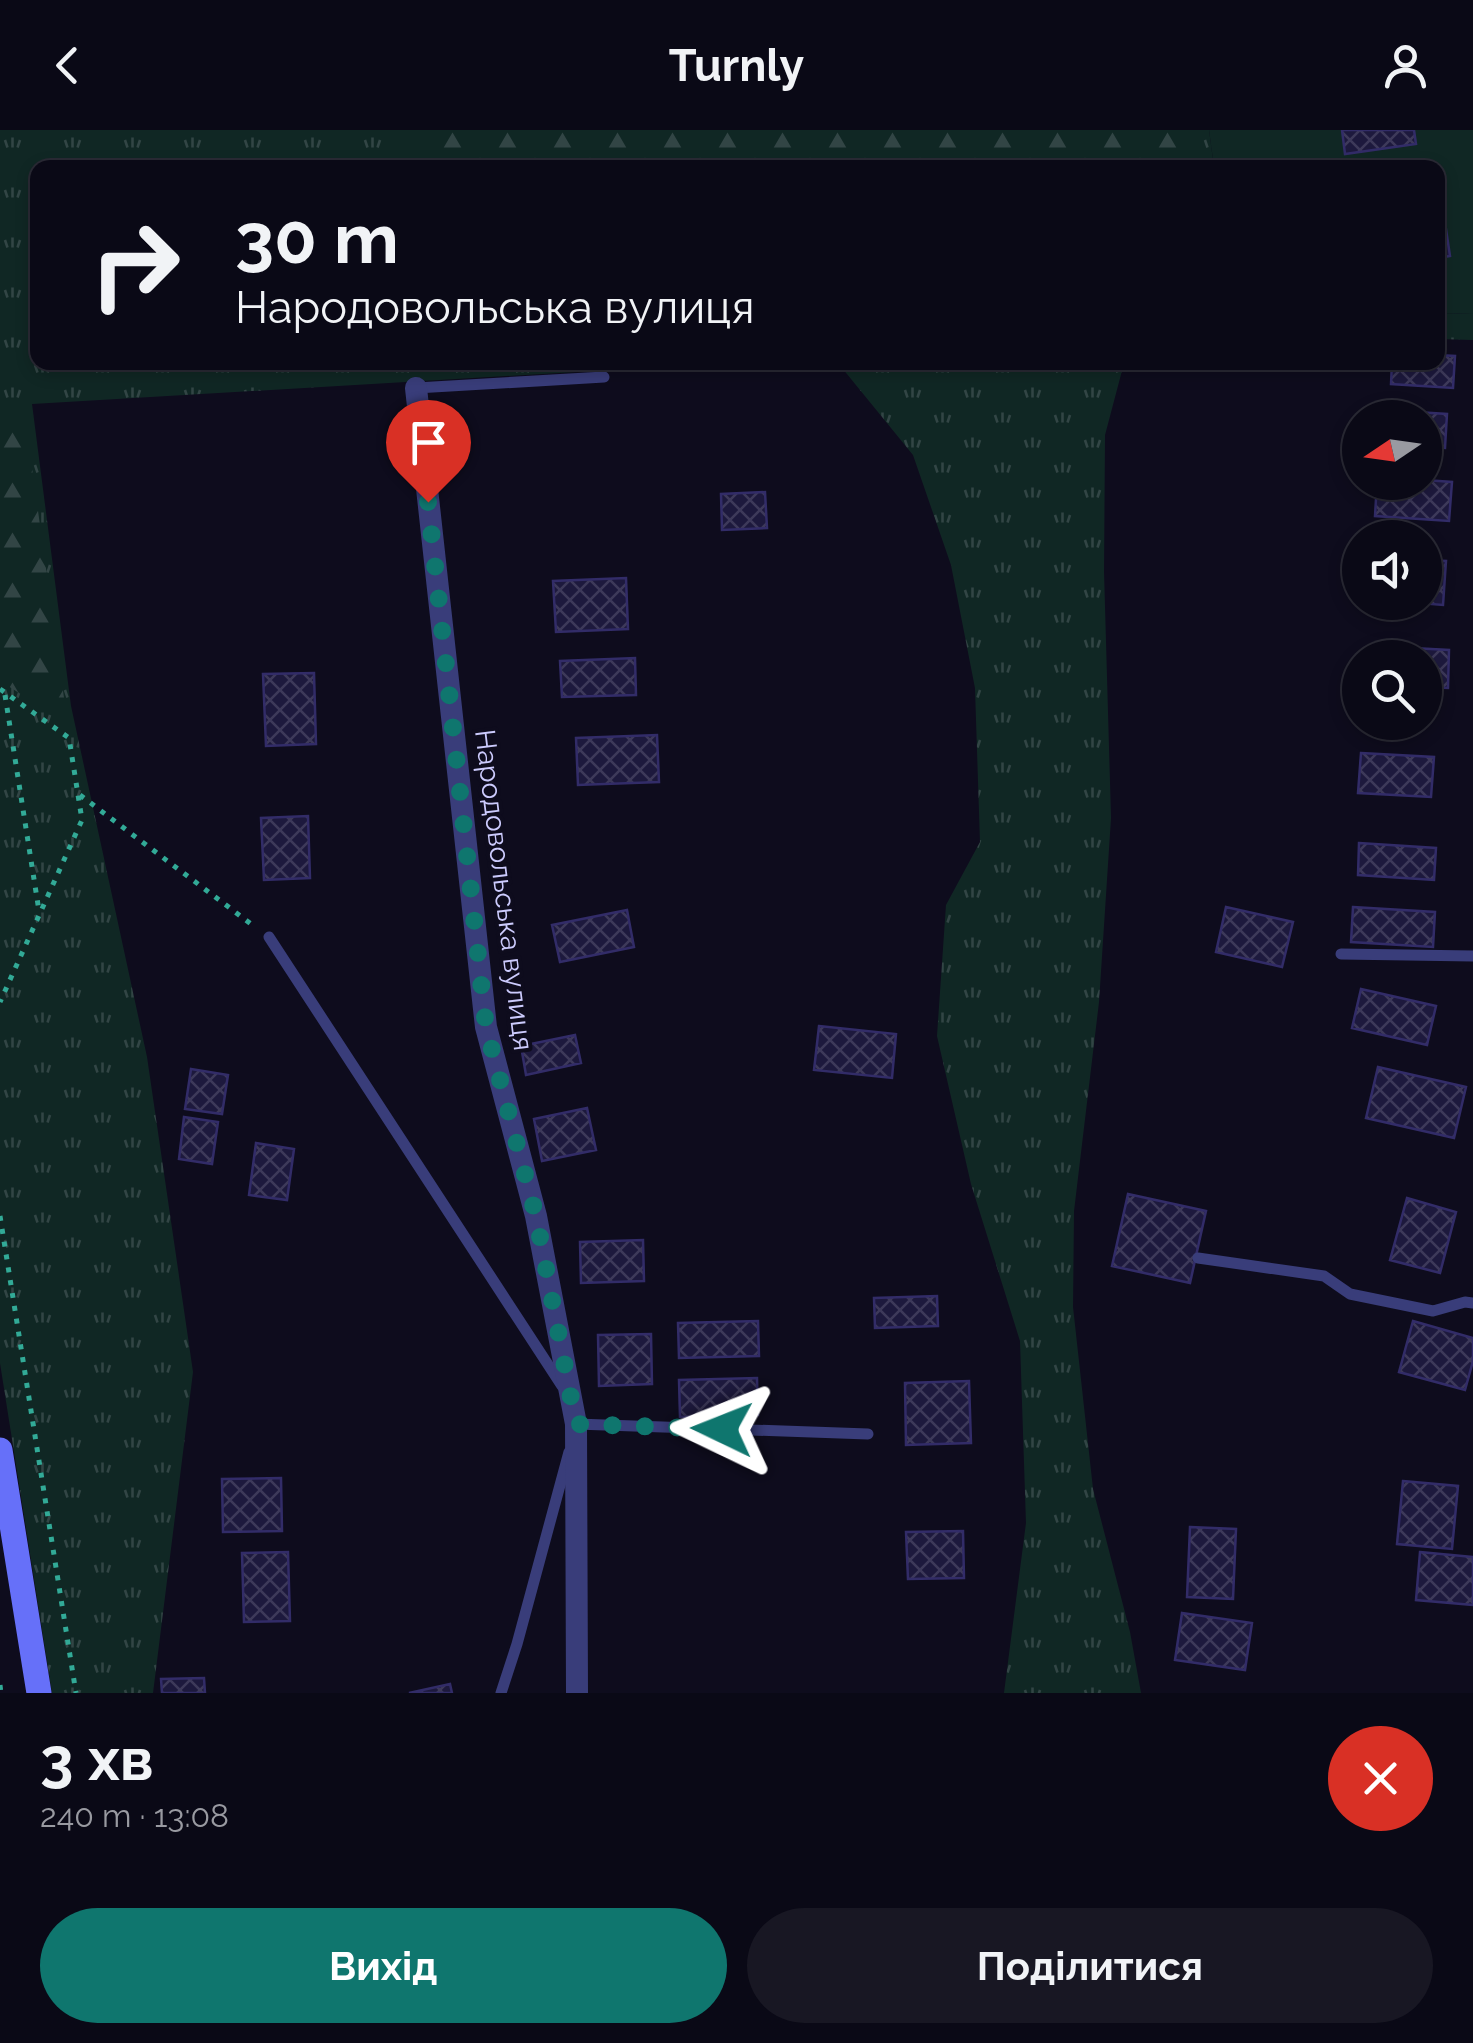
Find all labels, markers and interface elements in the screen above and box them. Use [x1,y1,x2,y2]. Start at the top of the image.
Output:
icon: back [40,38,95,93]
icon: person [1378,38,1433,93]
text: Turnly [669,39,804,92]
text: 30 m [235,197,399,279]
icon: right [70,200,200,330]
text: Народовольська вулиця [235,281,754,334]
pin [386,400,471,503]
north arrow [1342,400,1442,500]
map controls [1342,400,1442,740]
icon: arrive [401,415,456,470]
button: sound [1342,520,1442,620]
button: search [1342,640,1442,740]
street label: Народовольська вулиця [468,728,540,1052]
position arrow [670,1377,774,1481]
text: 3 хв [40,1724,154,1794]
button: close [1328,1726,1433,1831]
text: 240 m · 13:08 [40,1797,229,1834]
button: Вихід [40,1908,727,2023]
button: Поділитися [747,1908,1433,2023]

